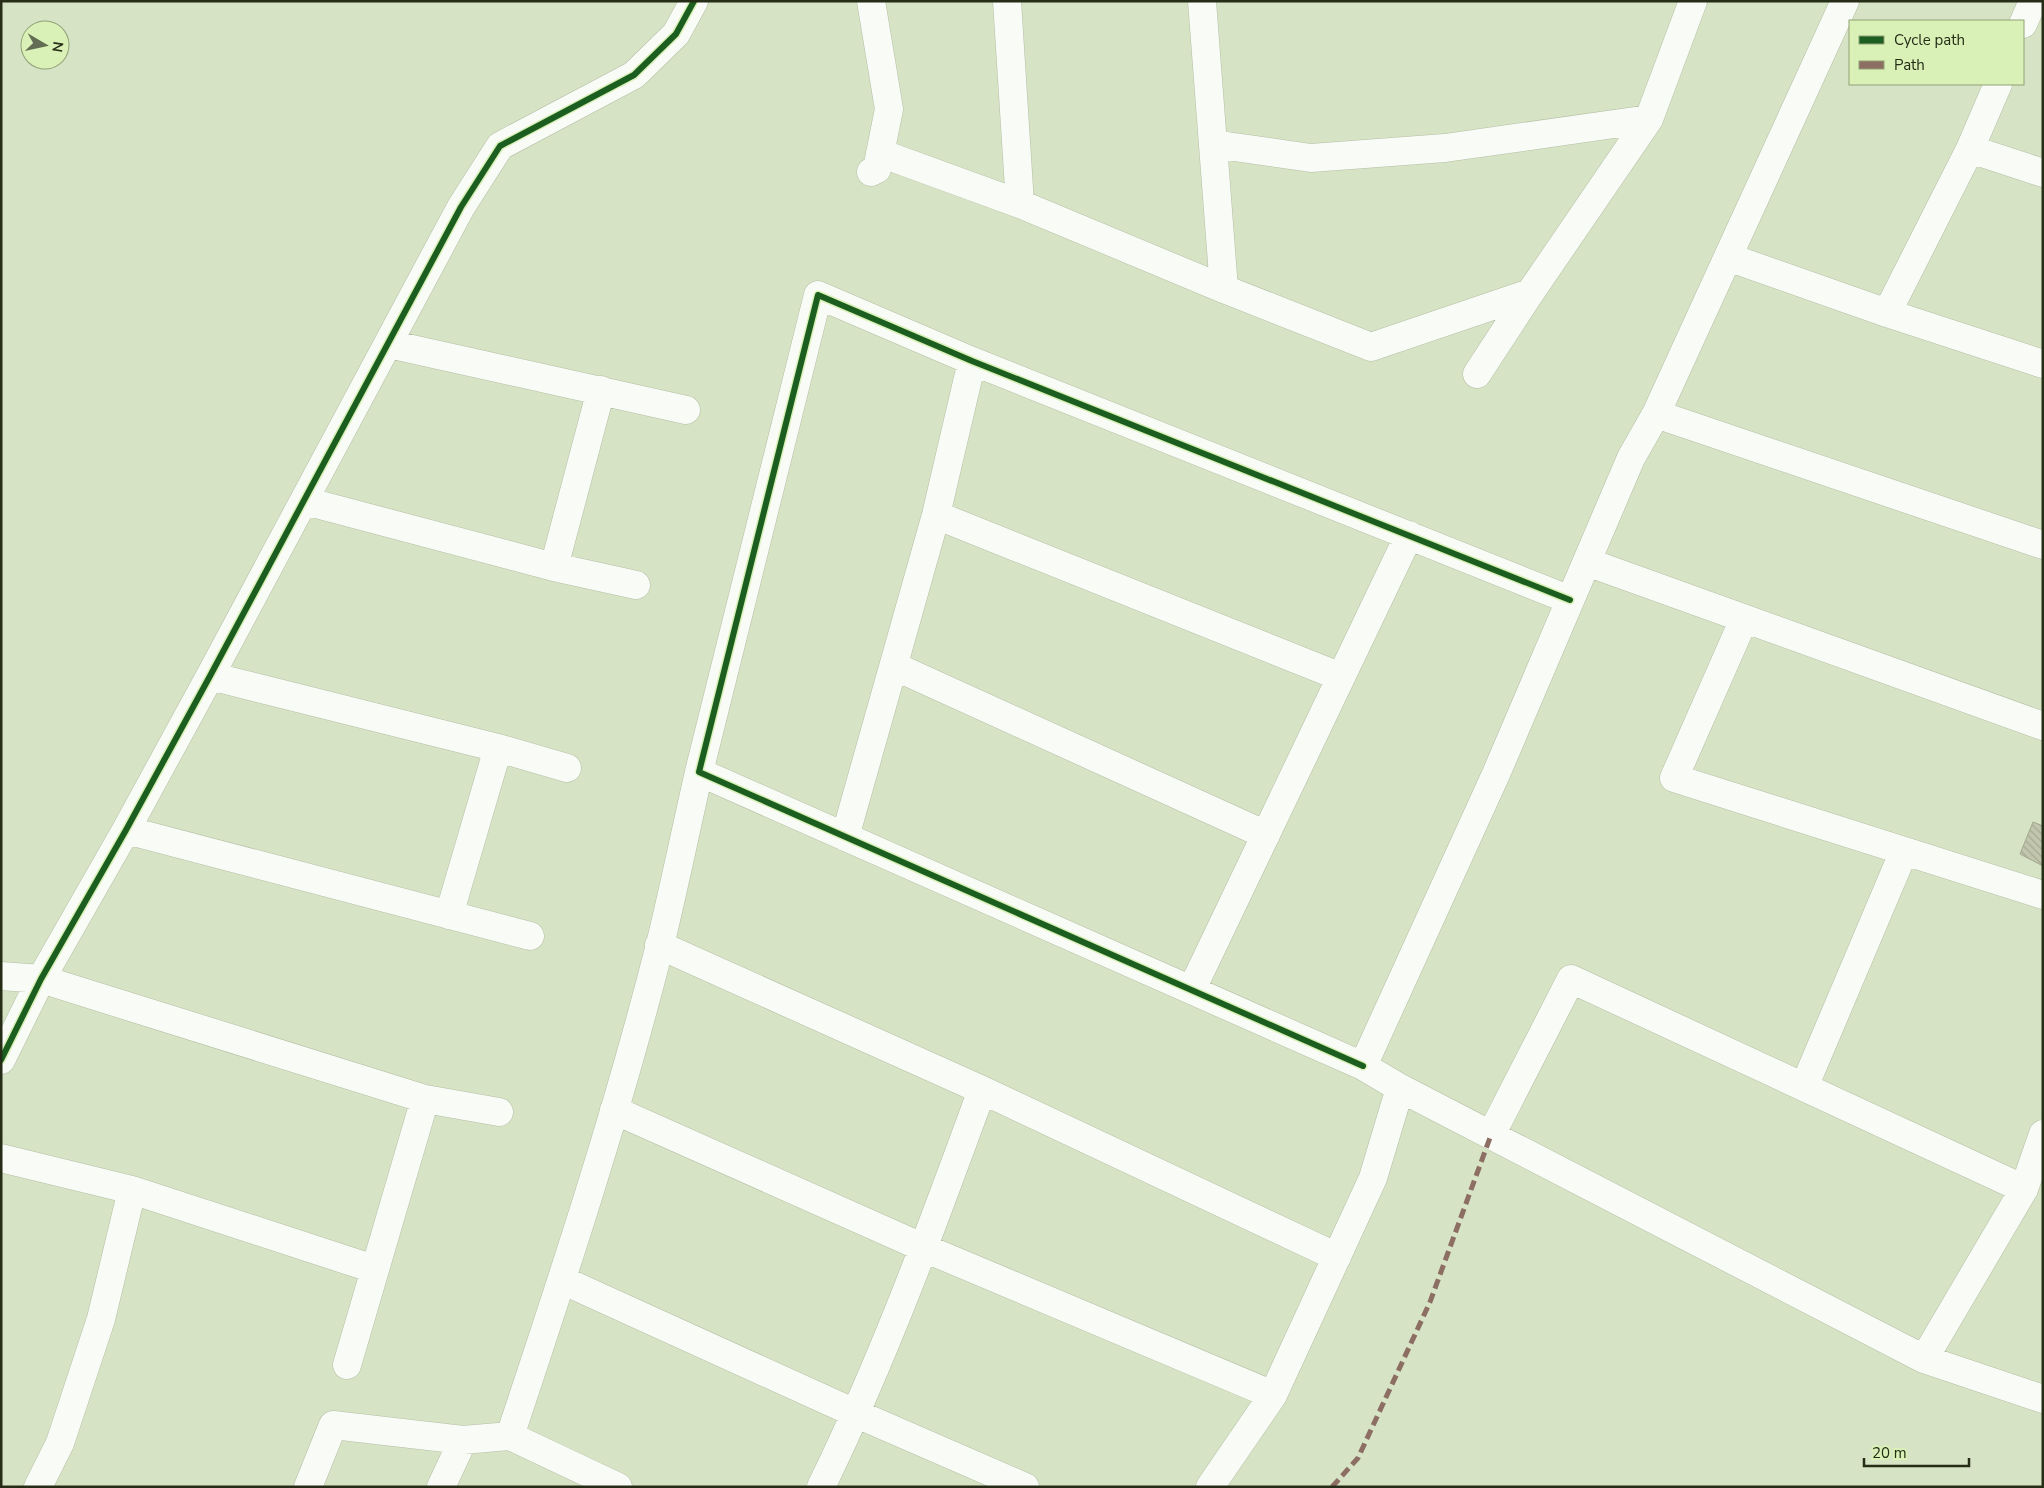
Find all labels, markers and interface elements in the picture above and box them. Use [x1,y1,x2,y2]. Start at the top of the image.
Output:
north arrow [20,20,70,70]
legend [1849,20,2024,85]
text: Cycle path [1894,30,1965,50]
text: N [47,40,68,54]
text: Path [1894,55,1925,75]
scale bar [1864,1436,1969,1468]
text: 20 m [1872,1443,1907,1463]

